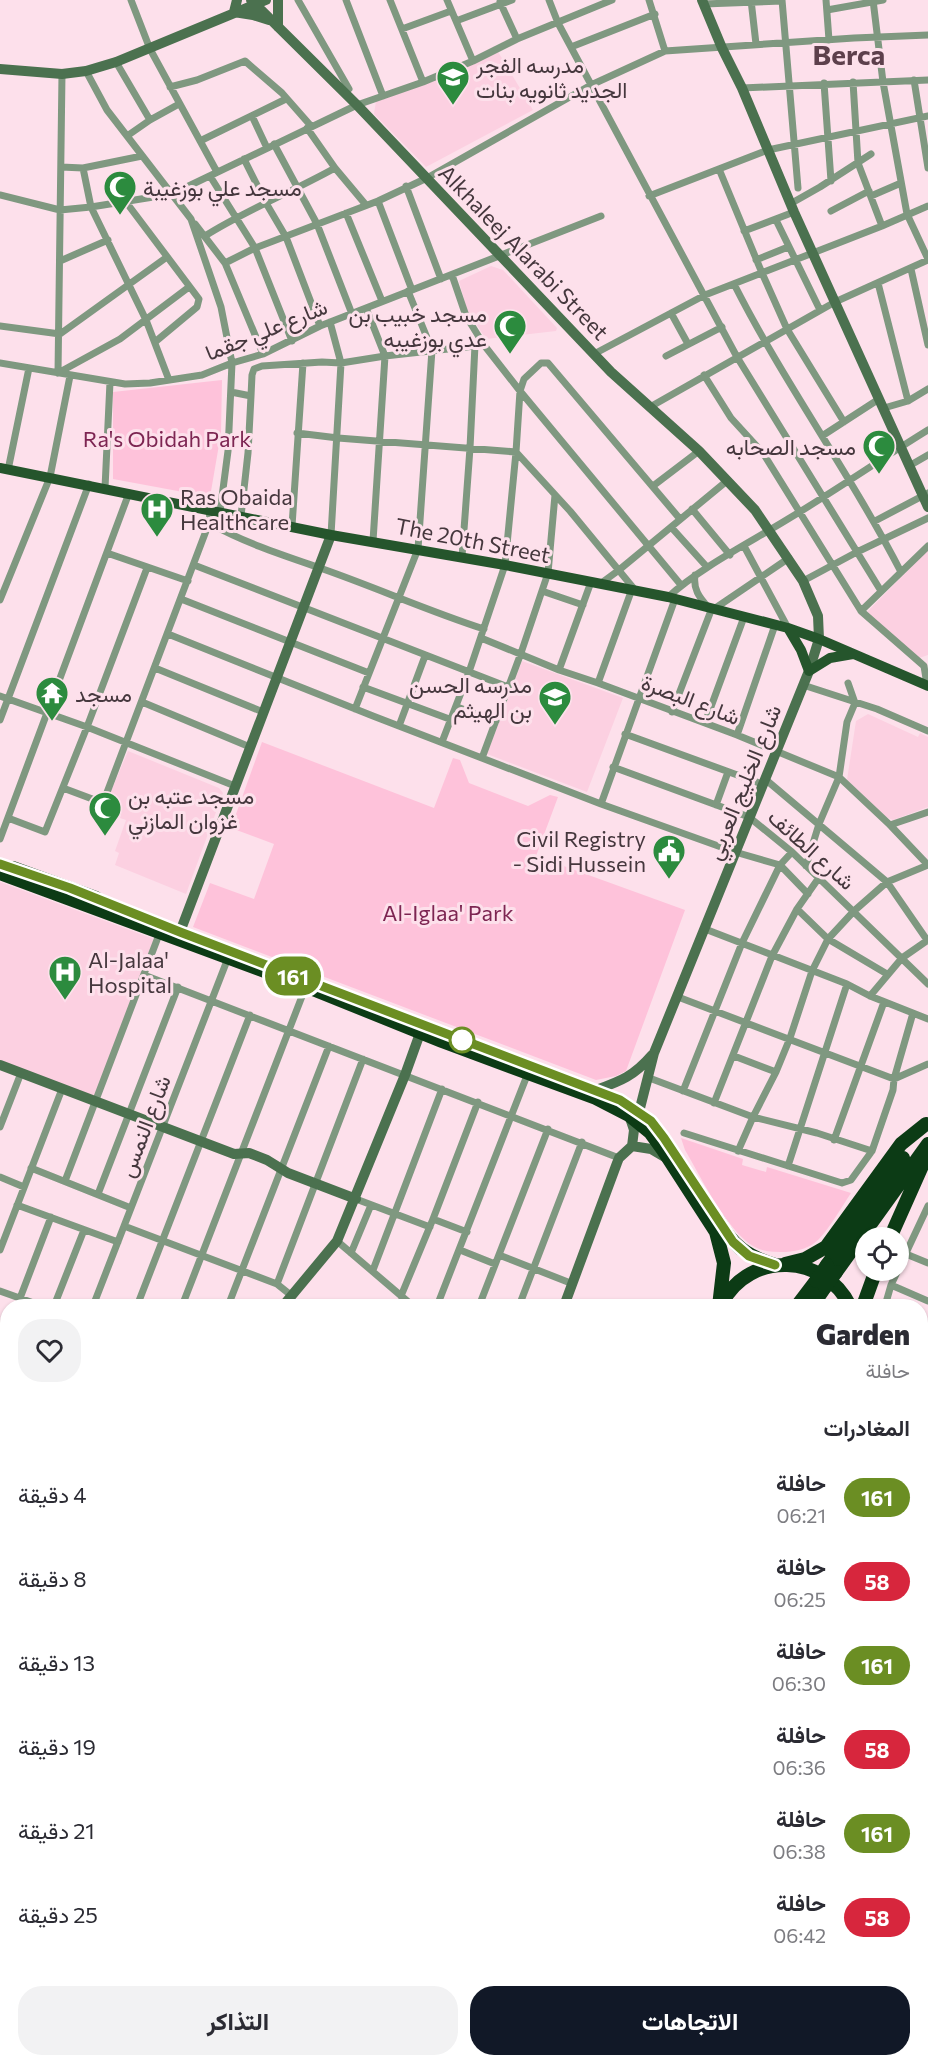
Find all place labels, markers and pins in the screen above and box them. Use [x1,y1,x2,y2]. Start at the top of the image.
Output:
place label: مدرسه الفجر الجديد ثانويه بنات [475,51,627,104]
school or university icon: مدرسه الفجر الجديد ثانويه بنات [435,59,471,106]
mosque icon: مسجد علي بوزغيبة [102,169,138,216]
place label: مسجد علي بوزغيبة [143,174,302,207]
place label: مسجد خبيب بن عدي بوزغيبه [348,300,487,358]
mosque icon: مسجد خبيب بن عدي بوزغيبه [492,308,528,355]
mosque icon: مسجد الصحابه [861,428,897,475]
place label: مسجد الصحابه [726,433,856,460]
place label: Ras Obaida Healthcare [180,483,293,535]
hospital icon: Ras Obaida Healthcare [139,491,175,538]
place label: مدرسه الحسن بن الهيثم [409,671,532,725]
temple icon: مسجد [34,675,70,722]
school or university icon: مدرسه الحسن بن الهيثم [537,679,573,726]
place label: مسجد [75,680,132,707]
place label: مسجد عتبه بن غزوان المازني [128,782,254,840]
mosque icon: مسجد عتبه بن غزوان المازني [87,790,123,837]
place label: Civil Registry - Sidi Hussein [513,825,646,877]
public building icon: Civil Registry - Sidi Hussein [651,833,687,880]
place label: Al-Jalaa' Hospital [88,946,172,998]
hospital icon: Al-Jalaa' Hospital [47,954,83,1001]
unlabelled marker [449,1027,475,1053]

